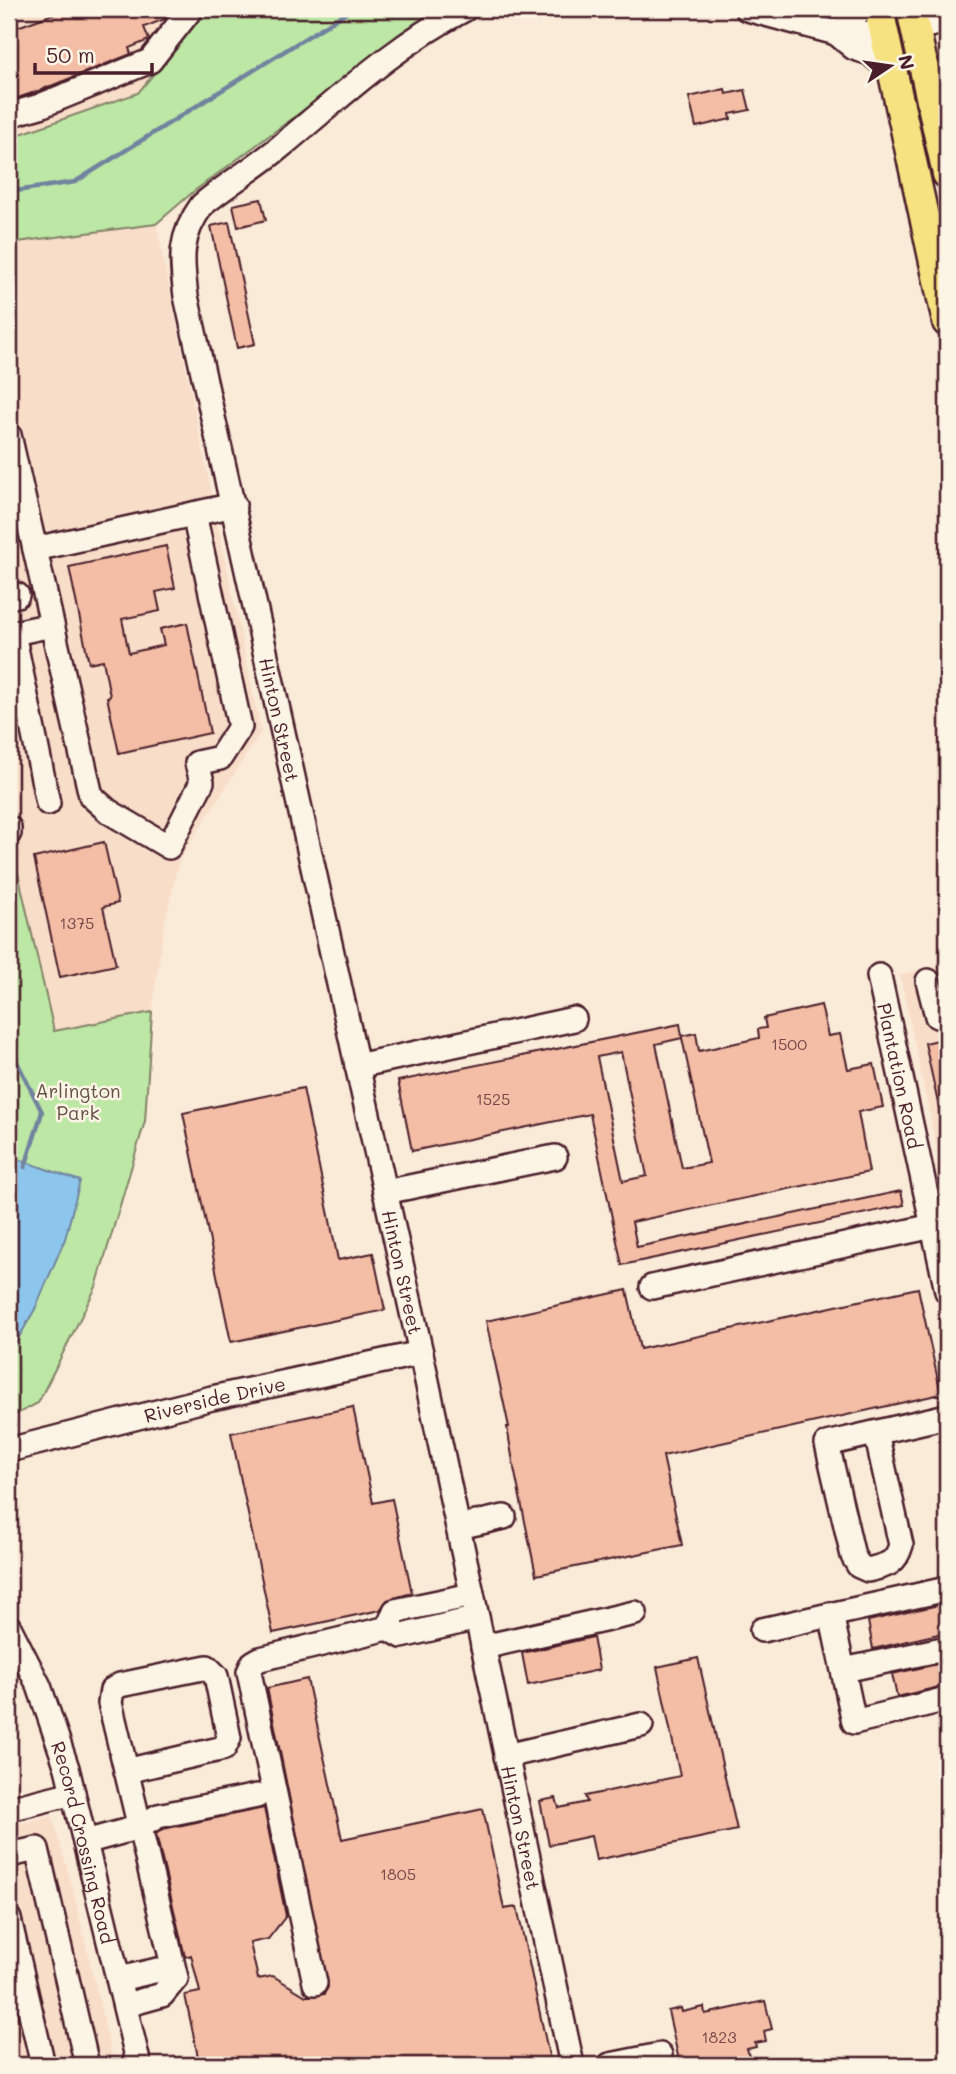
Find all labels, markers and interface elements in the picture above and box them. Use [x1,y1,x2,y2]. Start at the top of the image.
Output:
scale bar [35,32,152,76]
north arrow [855,32,925,102]
text: 50 m [46,41,95,68]
text: N [893,52,921,72]
street label: Hinton Street [254,655,306,784]
house number: 1375 [60,912,94,933]
street label: Plantation Road [873,1001,928,1151]
house number: 1500 [771,1033,807,1054]
park label: Arlington Park [36,1078,120,1125]
house number: 1525 [476,1088,510,1109]
street label: Hinton Street [377,1208,429,1337]
street label: Riverside Drive [141,1370,288,1427]
street label: Record Crossing Road [46,1738,122,1946]
street label: Hinton Street [496,1763,547,1892]
house number: 1805 [380,1863,416,1884]
house number: 1823 [701,2026,737,2047]

